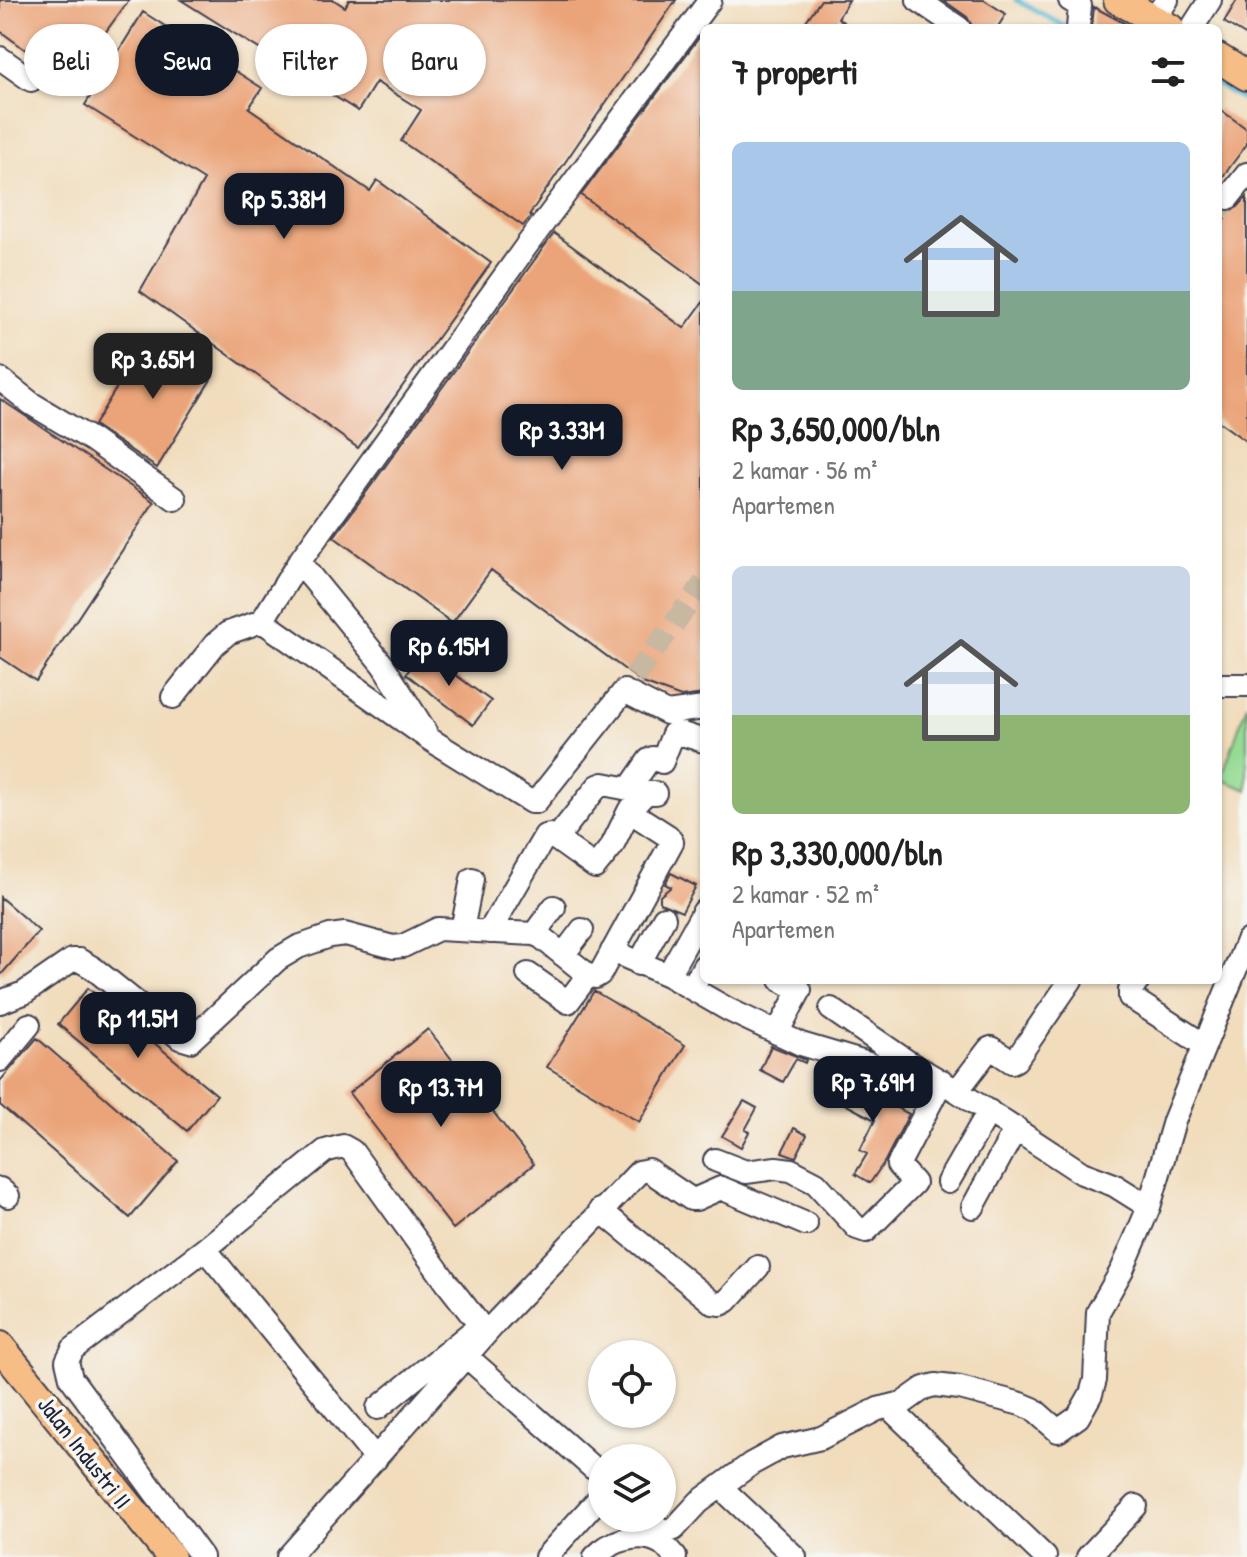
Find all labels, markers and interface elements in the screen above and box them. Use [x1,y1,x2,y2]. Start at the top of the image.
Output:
chip: Beli [24,24,119,96]
chip: Sewa [135,24,239,96]
chip: Filter [255,24,367,96]
chip: Baru [383,24,486,96]
text: 7 properti [732,49,858,95]
icon: filters [1146,50,1190,94]
pin: Rp 5.38M [201,173,367,241]
text: Rp 5.38M [242,181,326,216]
icon: home [889,194,1033,338]
pin: Rp 3.65M [70,333,236,401]
text: Rp 3.65M [112,341,194,376]
pin: Rp 3.33M [479,404,645,472]
text: Rp 3,650,000/bln [732,406,940,452]
text: Rp 3.33M [520,412,604,447]
text: 2 kamar · 56 m² [732,452,877,487]
text: Apartemen [732,487,835,522]
icon: home [889,618,1033,762]
pin: Rp 6.15M [366,620,532,688]
text: Rp 6.15M [409,628,489,663]
text: Rp 3,330,000/bln [732,830,943,876]
text: 2 kamar · 52 m² [732,876,879,911]
text: Apartemen [732,911,835,946]
pin: Rp 11.5M [55,992,221,1060]
text: Rp 11.5M [98,1000,178,1035]
pin: Rp 7.69M [790,1056,956,1124]
pin: Rp 13.7M [358,1061,524,1129]
text: Rp 7.69M [832,1064,914,1099]
text: Rp 13.7M [399,1069,483,1104]
map controls [588,1340,676,1532]
button: locate [588,1340,676,1428]
street label: Jalan Industri II [31,1389,139,1515]
button: layers [588,1444,676,1532]

